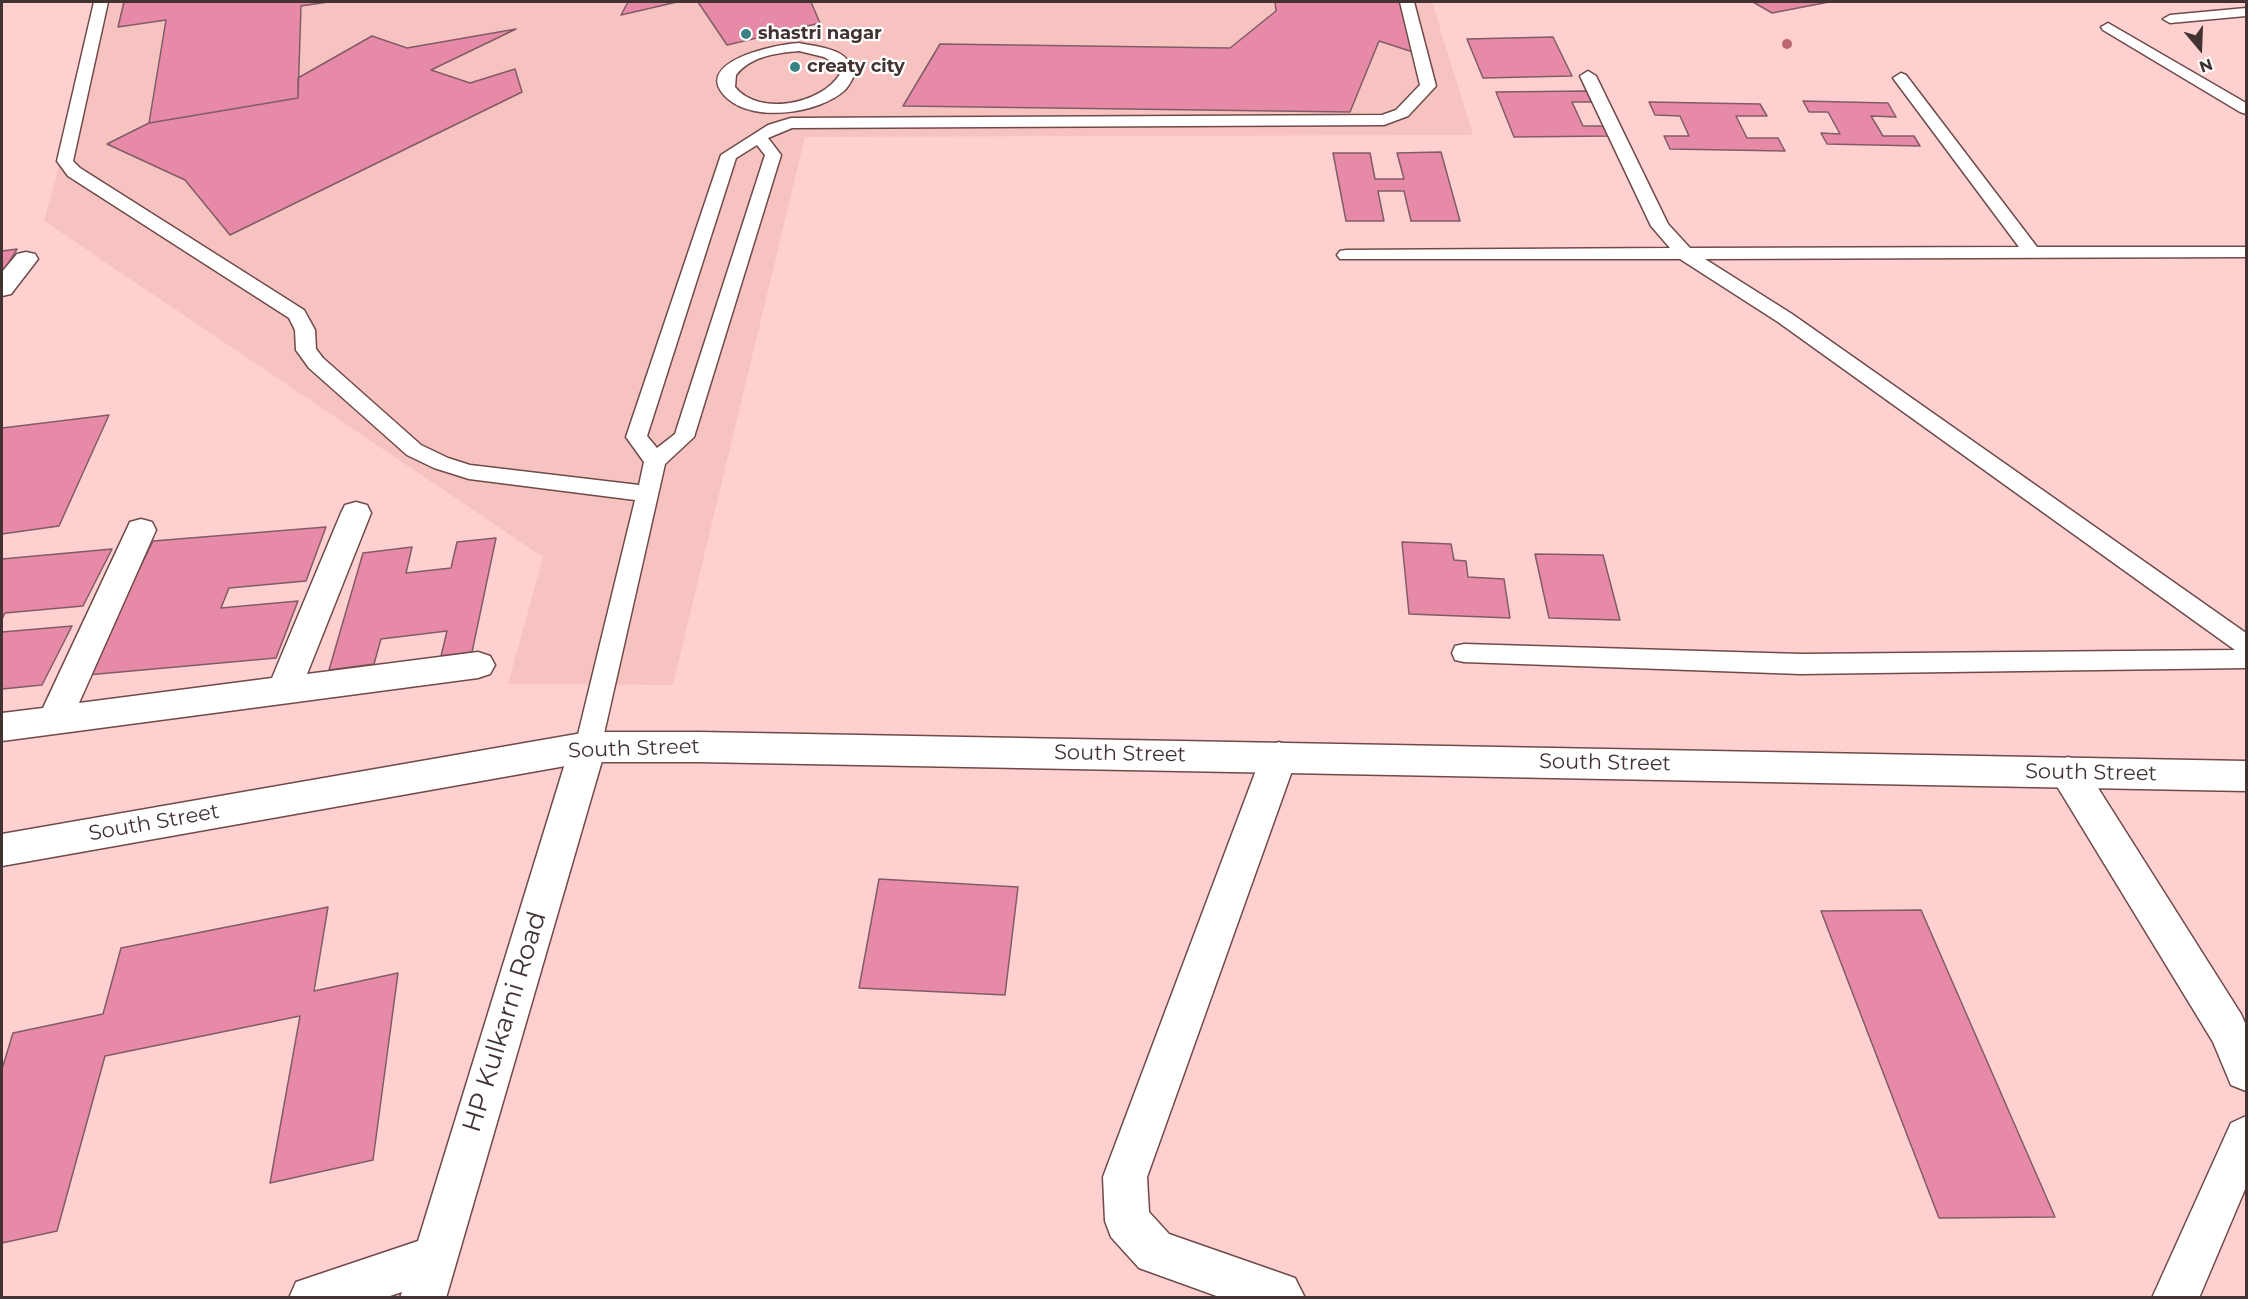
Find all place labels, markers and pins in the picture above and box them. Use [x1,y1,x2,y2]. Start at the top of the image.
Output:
place label: shastri nagar [758,23,882,45]
marker: shastri nagar [739,27,753,41]
place label: creaty city [807,56,905,78]
marker: creaty city [788,60,802,74]

